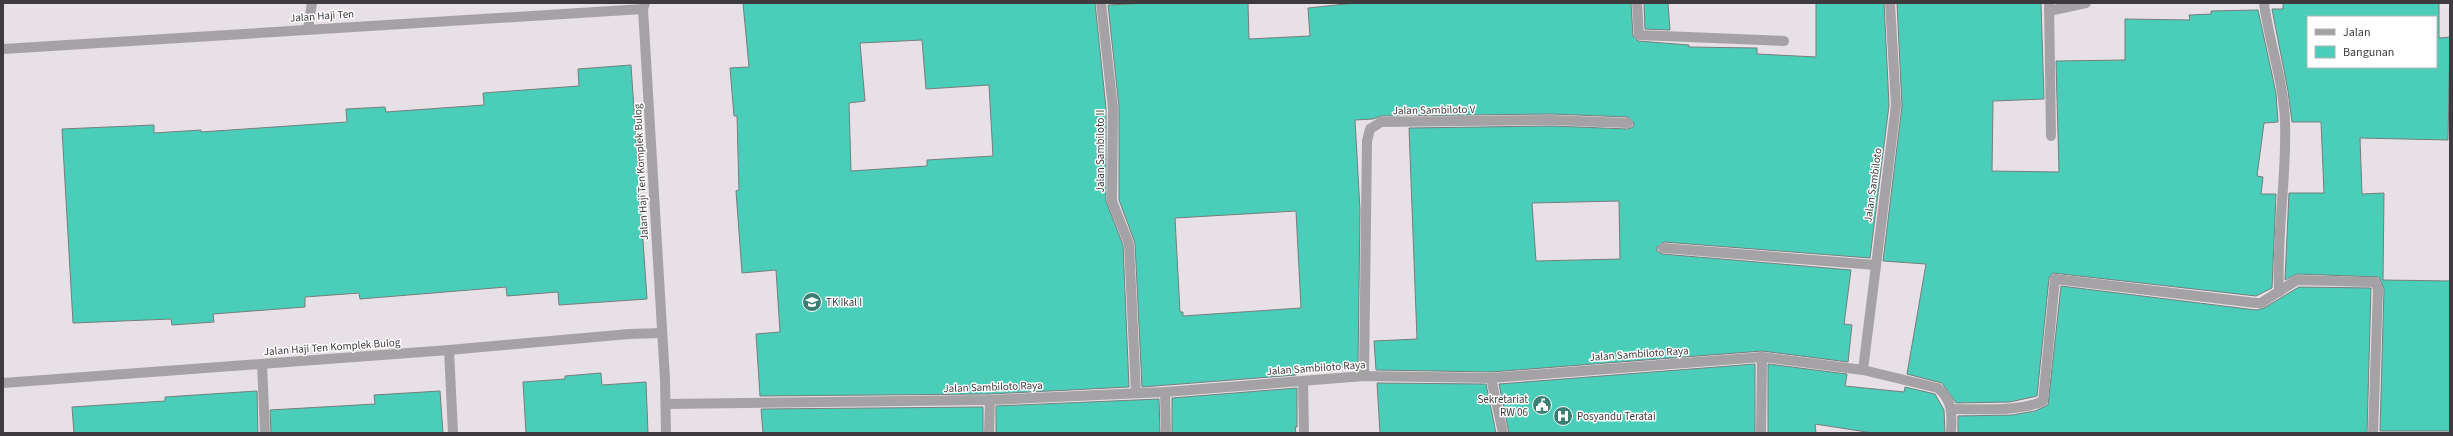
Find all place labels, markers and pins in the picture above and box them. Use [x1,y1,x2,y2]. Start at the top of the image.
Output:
school or university icon: TK Ikal I [801,291,823,313]
place label: TK Ikal I [826,295,862,310]
place label: Sekretariat RW 06 [1478,392,1529,420]
public building icon: Sekretariat RW 06 [1531,394,1553,416]
hospital icon: Posyandu Teratai [1552,405,1574,427]
place label: Posyandu Teratai [1577,409,1656,424]

